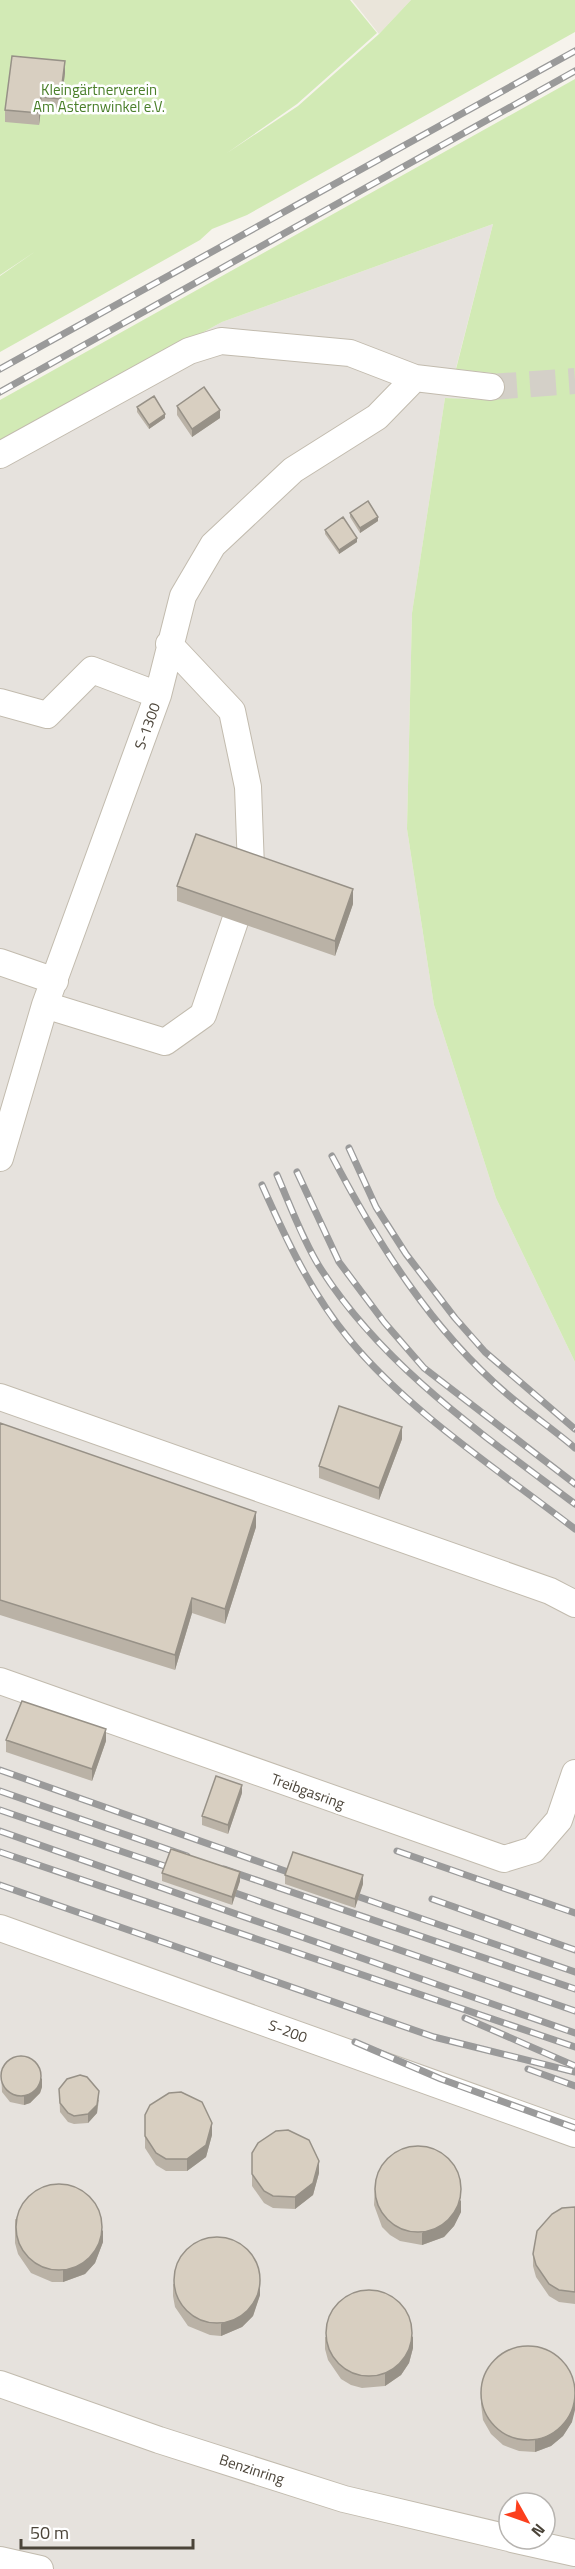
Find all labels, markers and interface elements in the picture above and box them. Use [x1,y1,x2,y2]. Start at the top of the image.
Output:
park label: Kleingärtnerverein Am Asternwinkel e.V. [33,78,165,118]
street label: S-1300 [128,699,166,753]
street label: Treibgasring [268,1767,348,1815]
street label: S-200 [265,2013,311,2049]
street label: Benzinring [216,2448,288,2490]
north arrow [497,2491,557,2551]
scale bar [21,2512,194,2550]
text: 50 m [30,2519,69,2546]
text: N [526,2519,551,2543]

